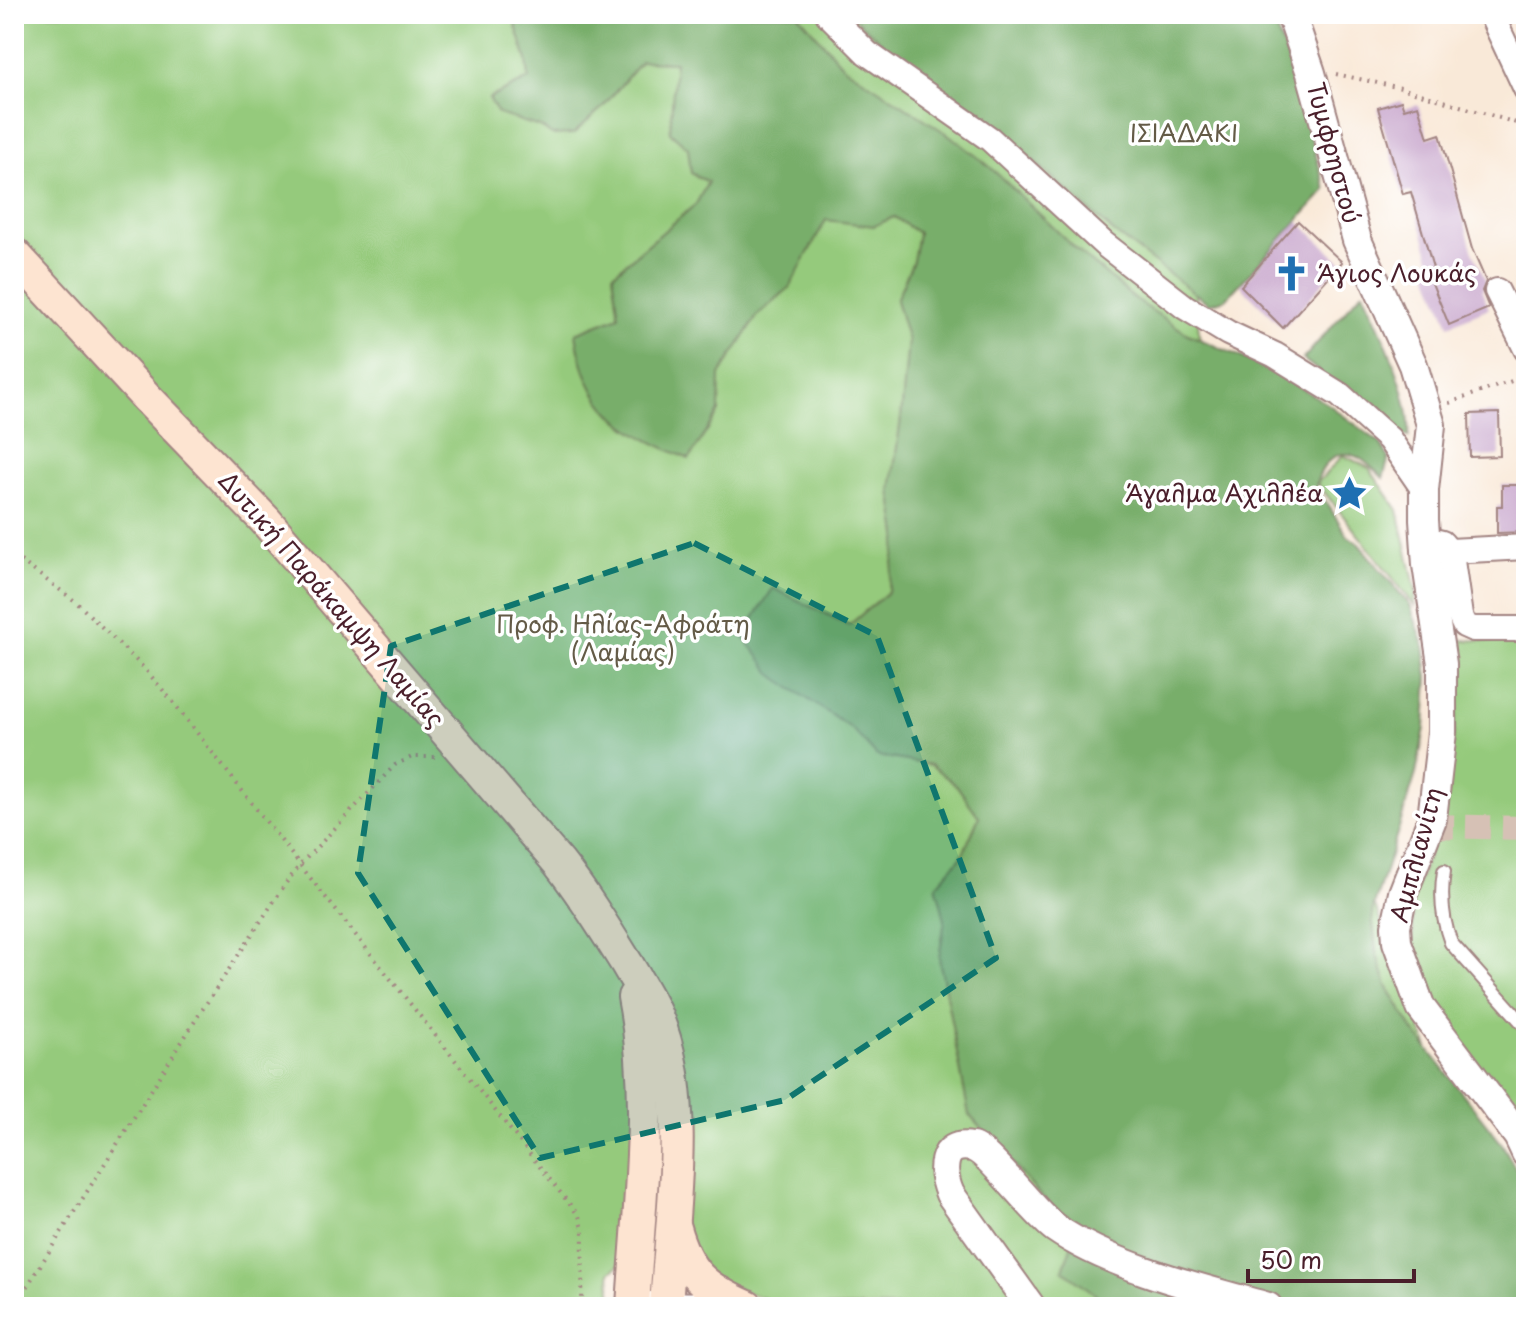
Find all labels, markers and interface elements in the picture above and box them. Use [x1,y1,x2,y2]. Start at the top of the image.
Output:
street label: Τυμφρηστού [1299,78,1371,227]
park label: ΙΣΙΑΔΑΚΙ [1130,114,1238,150]
place label: Άγιος Λουκάς [1317,254,1476,290]
church icon: Άγιος Λουκάς [1272,255,1310,293]
street label: Δυτική Παράκαμψη Λαμίας [211,463,454,735]
place label: Άγαλμα Αχιλλέα [1125,474,1323,510]
place icon: Άγαλμα Αχιλλέα [1330,475,1368,513]
park label: Προφ. Ηλίας-Αφράτη (Λαμίας) [496,605,750,669]
street label: Αμπλιανίτη [1380,783,1450,926]
scale bar [1248,1233,1414,1283]
text: 50 m [1260,1241,1322,1277]

